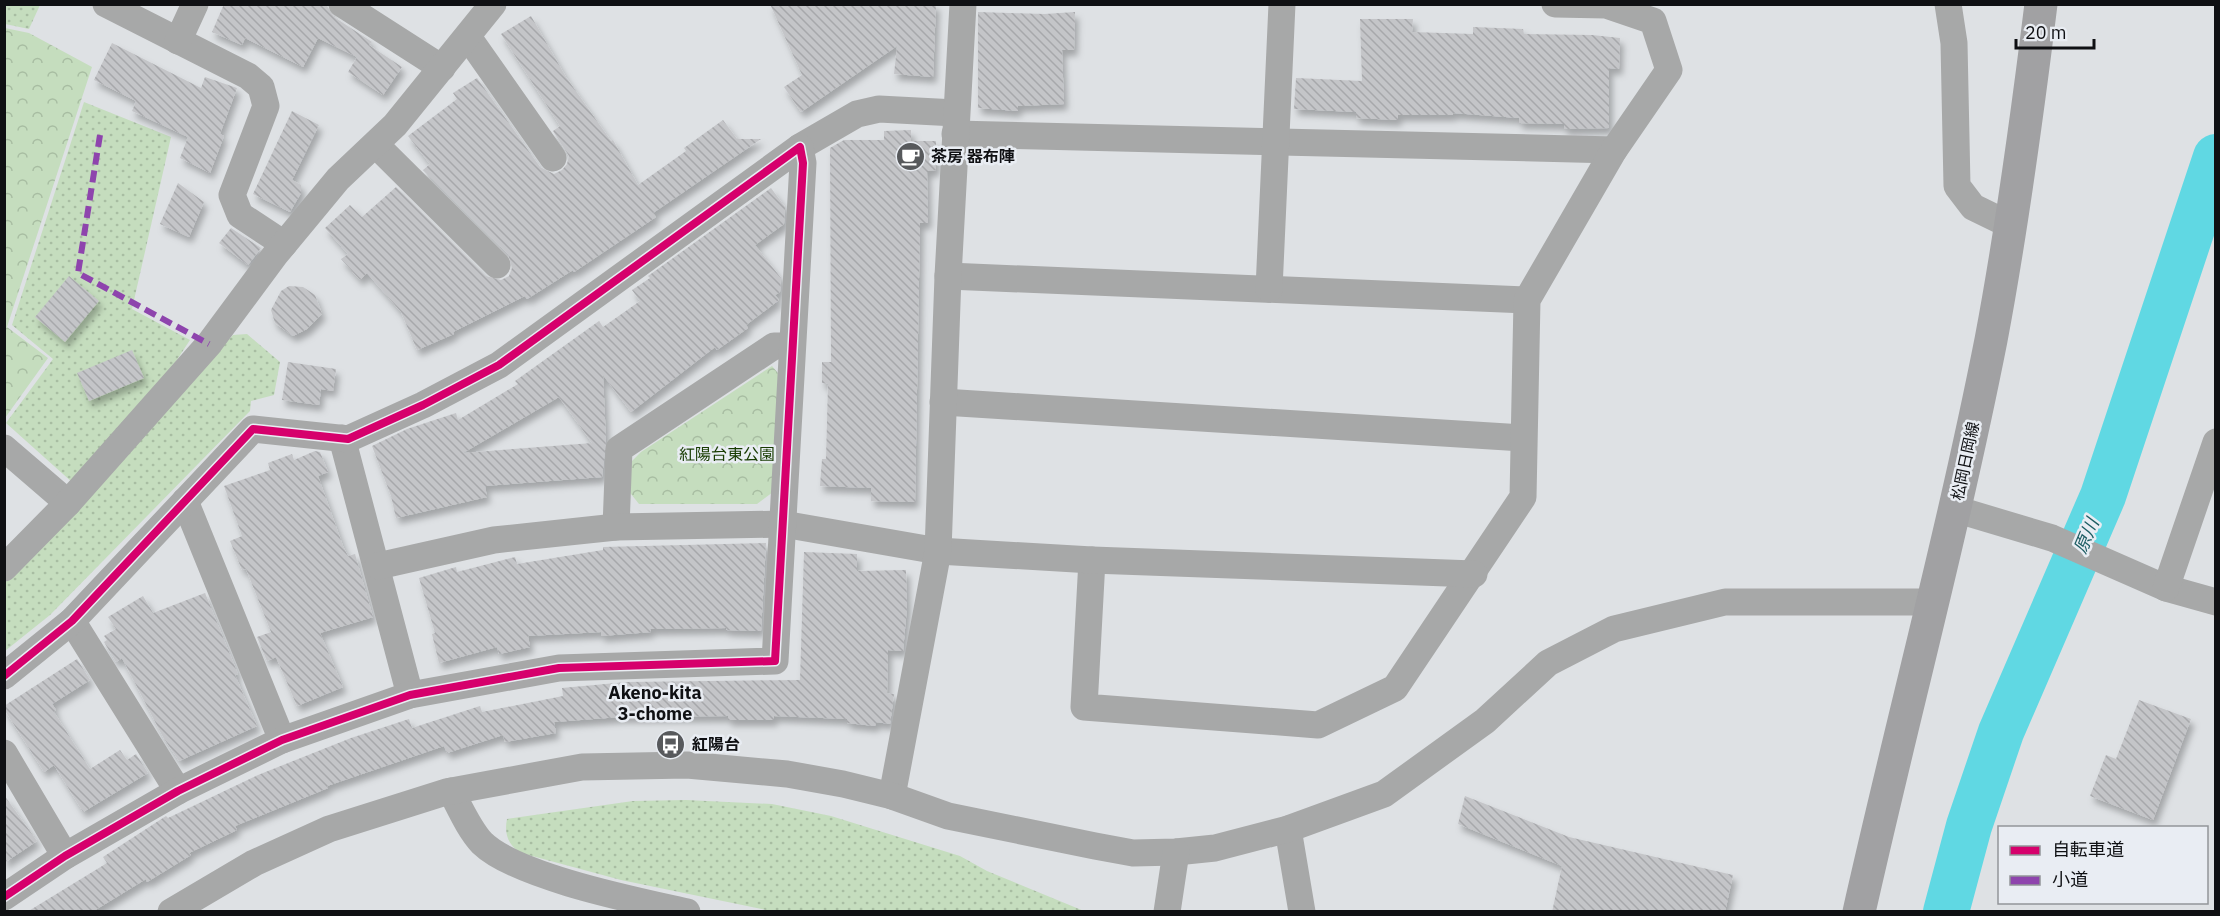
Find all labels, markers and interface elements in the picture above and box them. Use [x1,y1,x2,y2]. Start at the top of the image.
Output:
scale bar [2016,12,2094,50]
text: 20 m [2025,21,2067,44]
cafe icon: 茶房 器布陣 [894,140,926,172]
place label: 茶房 器布陣 [931,146,1015,166]
street label: 松岡日岡線 [1947,420,1983,502]
park label: 紅陽台東公園 [679,444,775,464]
water label: 原川 [2068,513,2104,557]
district label: Akeno-kita 3-chome [608,681,702,725]
bus stop icon: 紅陽台 [655,728,687,760]
place label: 紅陽台 [692,734,740,754]
legend [1998,826,2208,904]
text: 自転車道 [2052,838,2124,861]
text: 小道 [2052,868,2088,891]

